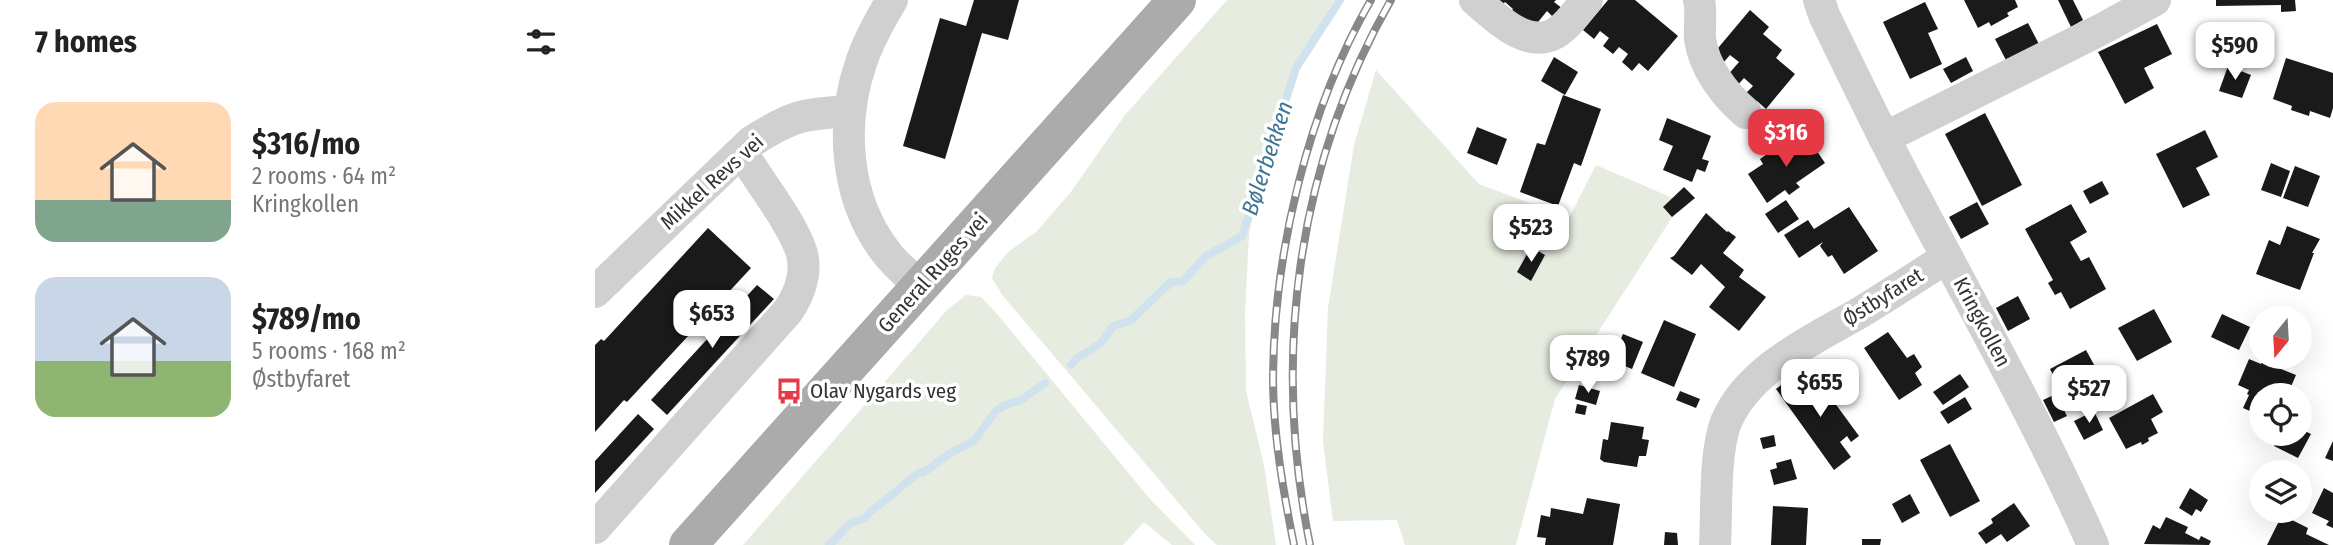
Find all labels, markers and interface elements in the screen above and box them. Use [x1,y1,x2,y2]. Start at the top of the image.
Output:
pin: $590 [2194,22,2276,82]
icon: filters [522,23,560,61]
text: 7 homes [35,24,137,60]
text: $590 [2212,31,2258,59]
water label: Bølerbekken [1235,97,1299,219]
pin: $316 [1745,110,1827,169]
text: $316 [1764,118,1808,146]
text: $316/mo [252,126,360,162]
street label: Mikkel Revs vei [655,129,769,235]
icon: home [91,130,175,214]
text: 2 rooms · 64 m² [252,162,396,190]
text: Kringkollen [252,190,359,218]
pin: $523 [1490,204,1572,264]
street label: General Ruges vei [872,208,994,338]
text: $523 [1509,213,1553,241]
street label: Østbyfaret [1838,262,1928,332]
street label: Kringkollen [1948,273,2016,371]
pin: $653 [671,290,753,350]
text: $653 [689,299,735,327]
text: $789/mo [252,301,361,337]
icon: home [91,305,175,389]
north arrow [2249,306,2312,369]
map controls [2249,306,2312,523]
pin: $789 [1547,336,1629,395]
text: 5 rooms · 168 m² [252,337,406,365]
text: $789 [1566,344,1610,372]
pin: $655 [1779,360,1861,419]
text: Østbyfaret [252,365,350,393]
pin: $527 [2048,366,2130,425]
text: $655 [1797,368,1843,396]
text: $527 [2068,374,2110,402]
bus stop icon: Olav Nygards veg [774,376,804,406]
place label: Olav Nygards veg [810,378,956,404]
button: locate [2249,383,2312,446]
button: layers [2249,460,2312,523]

